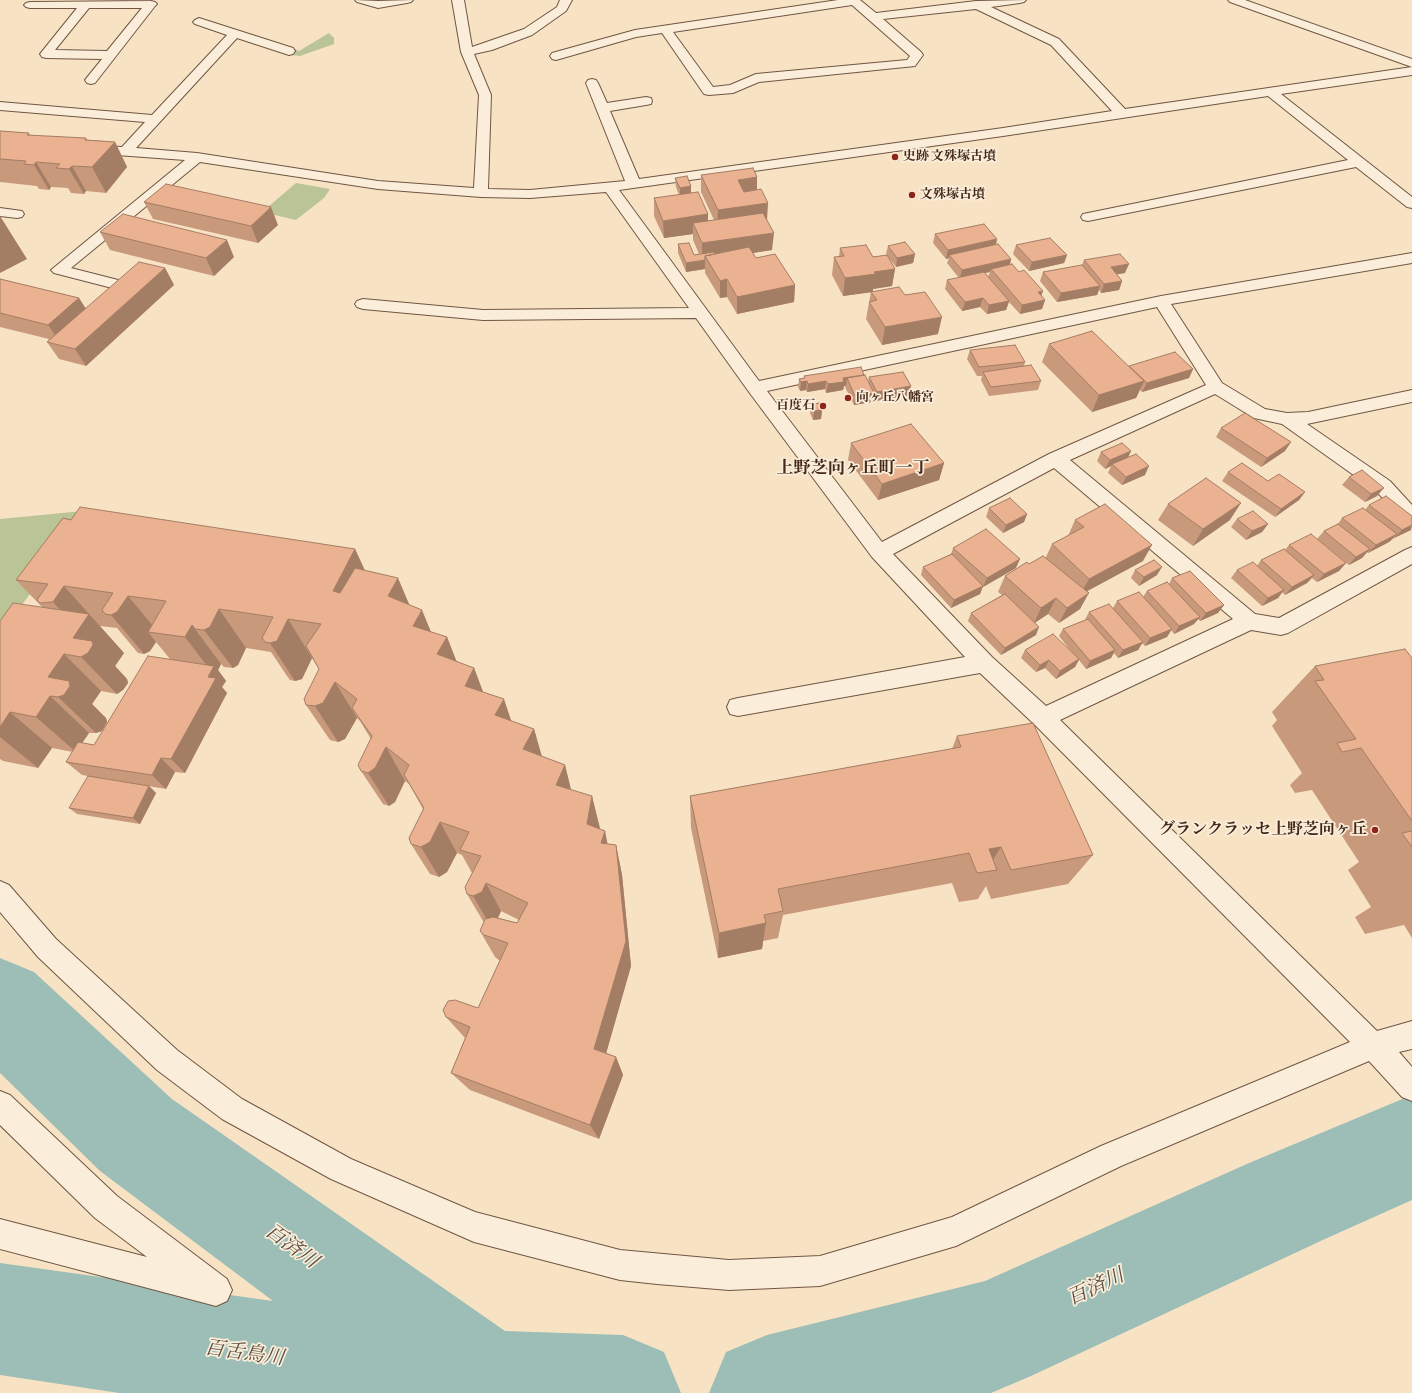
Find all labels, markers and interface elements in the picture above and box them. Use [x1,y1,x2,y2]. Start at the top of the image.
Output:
place label: 史跡 文殊塚古墳 [903,149,996,165]
marker: 史跡 文殊塚古墳 [890,152,900,162]
place label: 文殊塚古墳 [920,187,985,203]
marker: 文殊塚古墳 [907,190,917,200]
place label: 向ヶ丘八幡宮 [856,390,934,406]
marker: 向ヶ丘八幡宮 [843,393,853,403]
place label: 百度石 [776,398,815,414]
marker: 百度石 [818,401,828,411]
district label: 上野芝向ヶ丘町一丁 [777,459,929,479]
place label: グランクラッセ上野芝向ヶ丘 [1159,820,1367,840]
marker: グランクラッセ上野芝向ヶ丘 [1370,825,1380,835]
water label: 百済川 [260,1220,322,1274]
water label: 百済川 [1064,1264,1128,1312]
water label: 百舌鳥川 [203,1337,285,1371]

